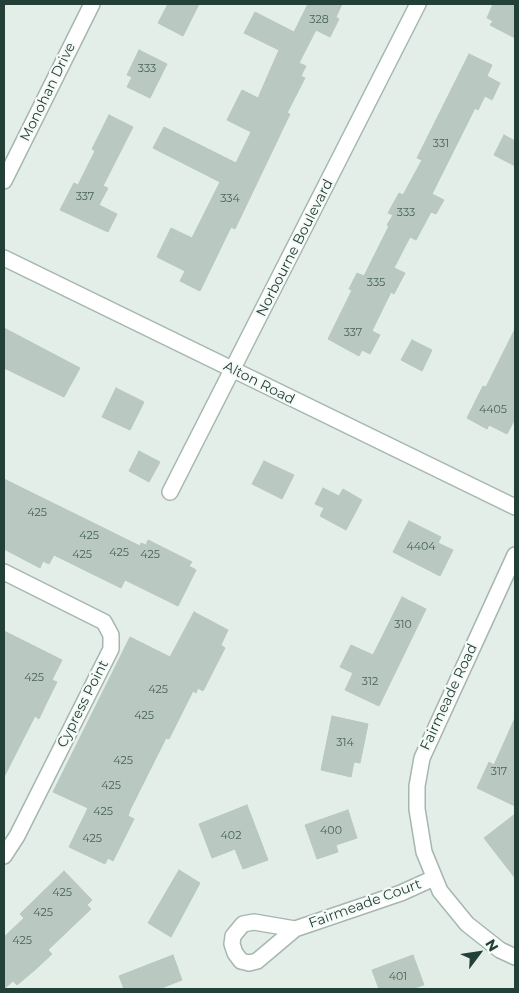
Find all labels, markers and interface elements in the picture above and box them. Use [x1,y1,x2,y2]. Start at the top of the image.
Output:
house number: 328 [309,13,329,27]
street label: Monohan Drive [17,40,79,144]
house number: 333 [138,62,156,76]
house number: 331 [433,137,449,151]
street label: Norbourne Boulevard [253,177,337,319]
house number: 337 [76,190,94,204]
house number: 334 [220,192,240,206]
house number: 333 [397,206,415,220]
house number: 335 [367,276,385,290]
house number: 337 [344,326,362,340]
street label: Alton Road [221,358,297,408]
house number: 4405 [479,403,507,417]
house number: 425 [27,506,47,520]
house number: 425 [79,529,99,543]
house number: 4404 [406,540,436,554]
house number: 425 [109,546,129,560]
house number: 425 [72,548,92,562]
house number: 425 [140,548,160,562]
house number: 310 [394,618,412,632]
street label: Fairmeade Road [417,641,481,753]
street label: Cypress Point [54,658,112,750]
house number: 425 [24,671,44,685]
house number: 312 [362,675,378,689]
house number: 425 [148,683,168,697]
house number: 425 [134,709,154,723]
house number: 314 [336,736,354,750]
house number: 425 [113,754,133,768]
house number: 317 [491,765,507,779]
house number: 425 [101,779,121,793]
house number: 425 [93,805,113,819]
house number: 400 [320,824,342,838]
house number: 402 [221,829,241,843]
house number: 425 [82,832,102,846]
street label: Fairmeade Court [307,876,423,932]
house number: 425 [52,886,72,900]
house number: 425 [33,906,53,920]
north arrow [454,928,504,978]
house number: 425 [12,934,32,948]
text: N [481,936,502,955]
house number: 401 [389,970,407,984]

